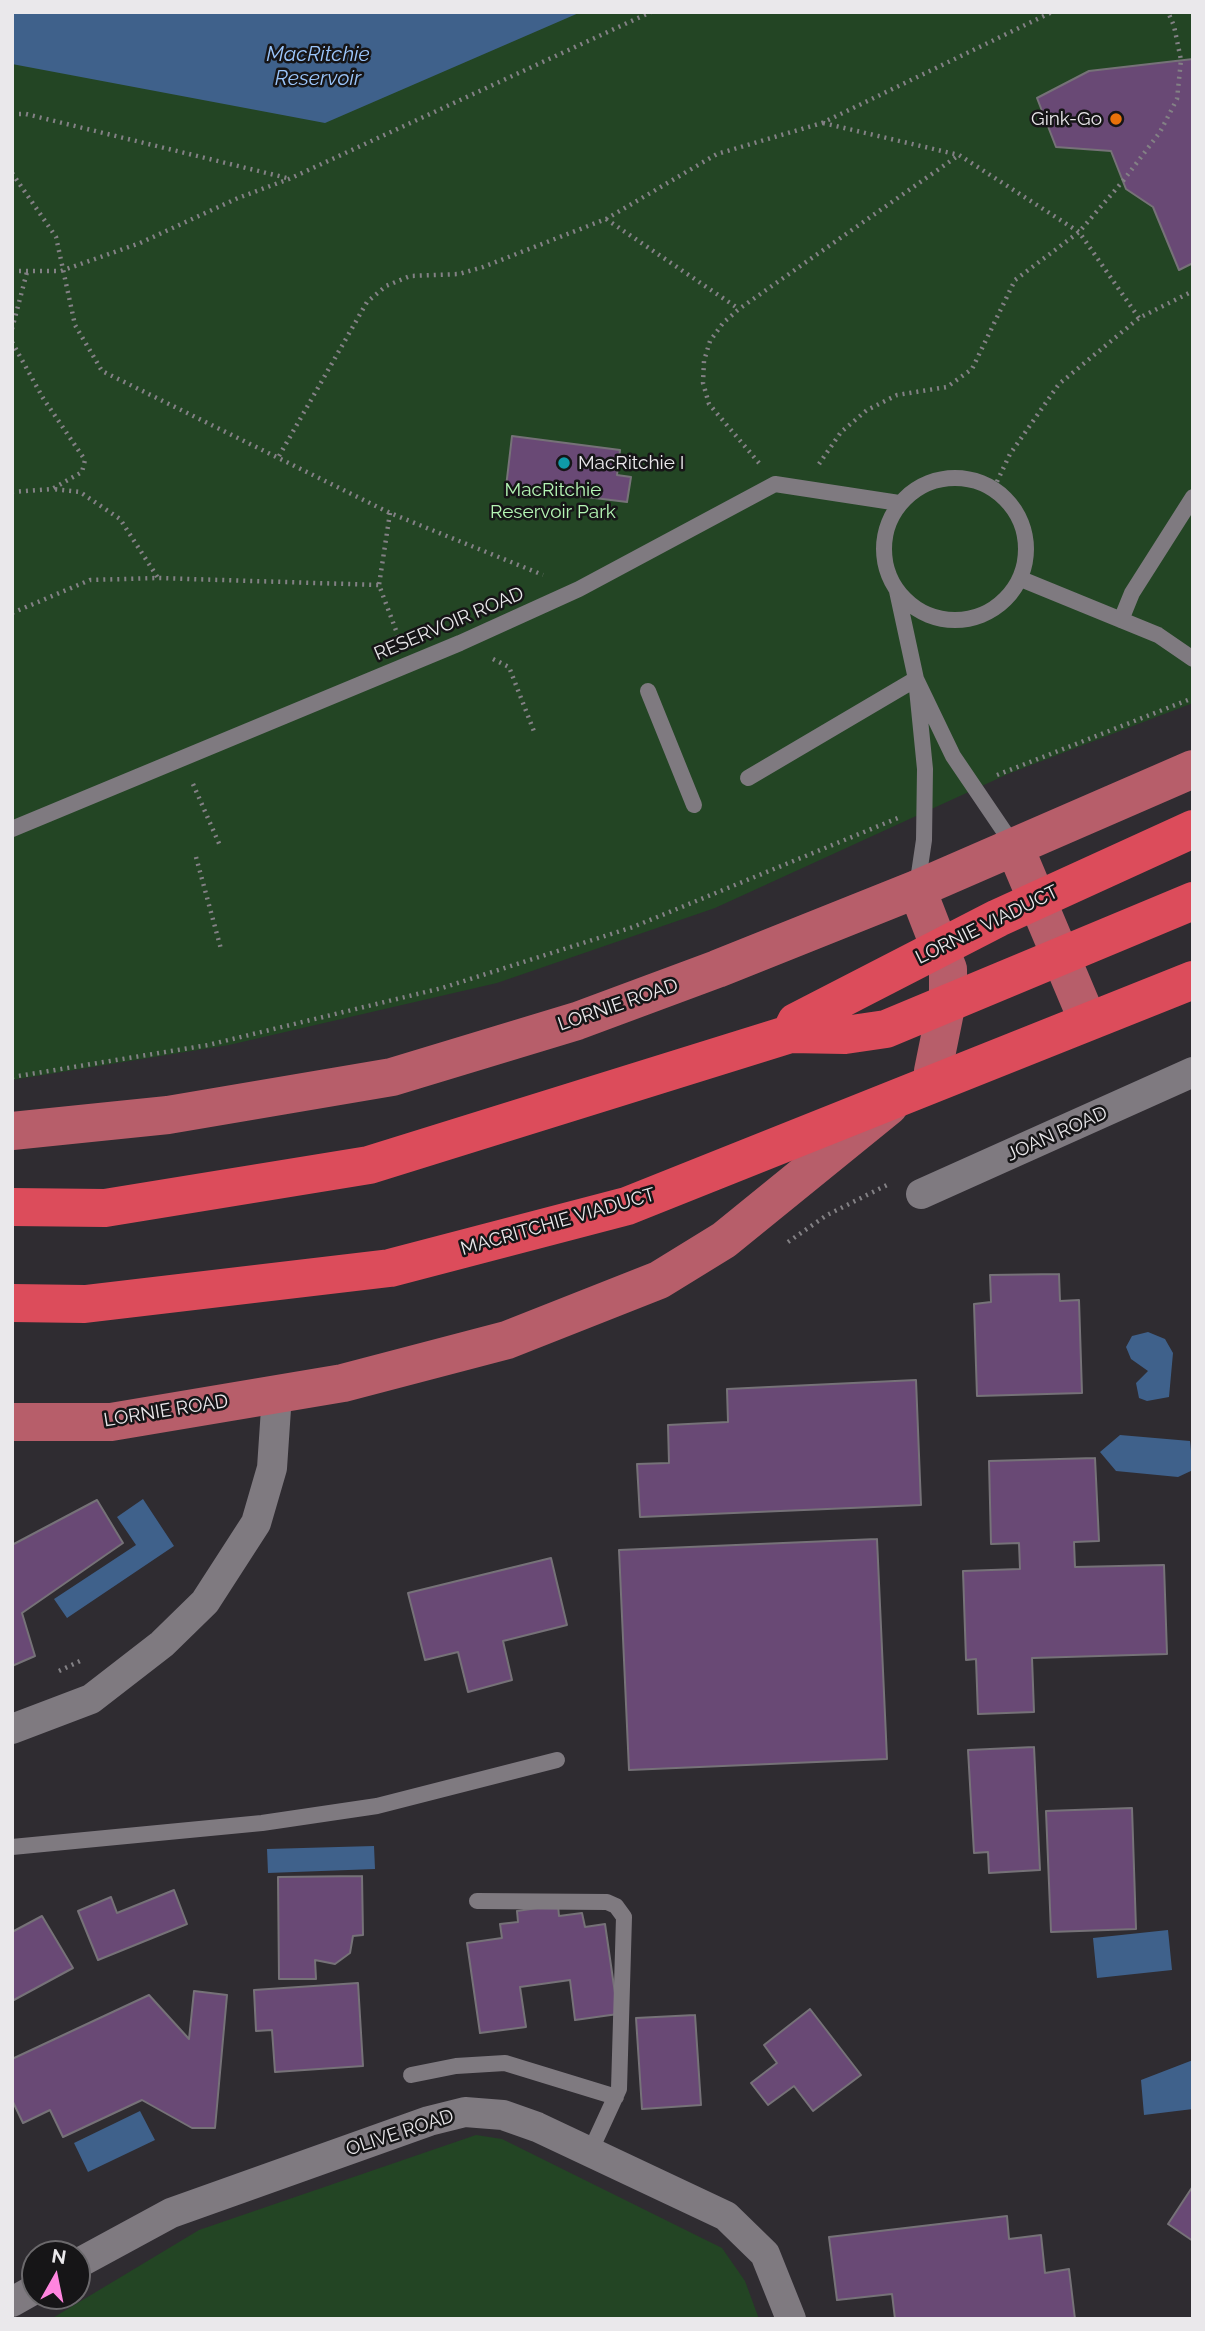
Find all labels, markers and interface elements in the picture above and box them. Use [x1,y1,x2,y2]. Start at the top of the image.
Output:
water label: MacRitchie Reservoir [266,42,370,92]
place label: Gink-Go [1031,108,1102,130]
marker: Gink-Go [1108,111,1124,127]
place label: MacRitchie I [578,452,684,474]
marker: MacRitchie I [556,455,572,471]
park label: MacRitchie Reservoir Park [490,479,616,523]
street label: RESERVOIR ROAD [371,582,527,666]
street label: LORNIE VIADUCT [912,881,1062,969]
street label: LORNIE ROAD [555,974,681,1036]
street label: JOAN ROAD [1003,1102,1111,1166]
street label: MACRITCHIE VIADUCT [458,1183,658,1261]
street label: LORNIE ROAD [102,1390,230,1432]
street label: OLIVE ROAD [343,2105,457,2161]
north arrow [21,2240,91,2310]
text: N [50,2244,68,2268]

